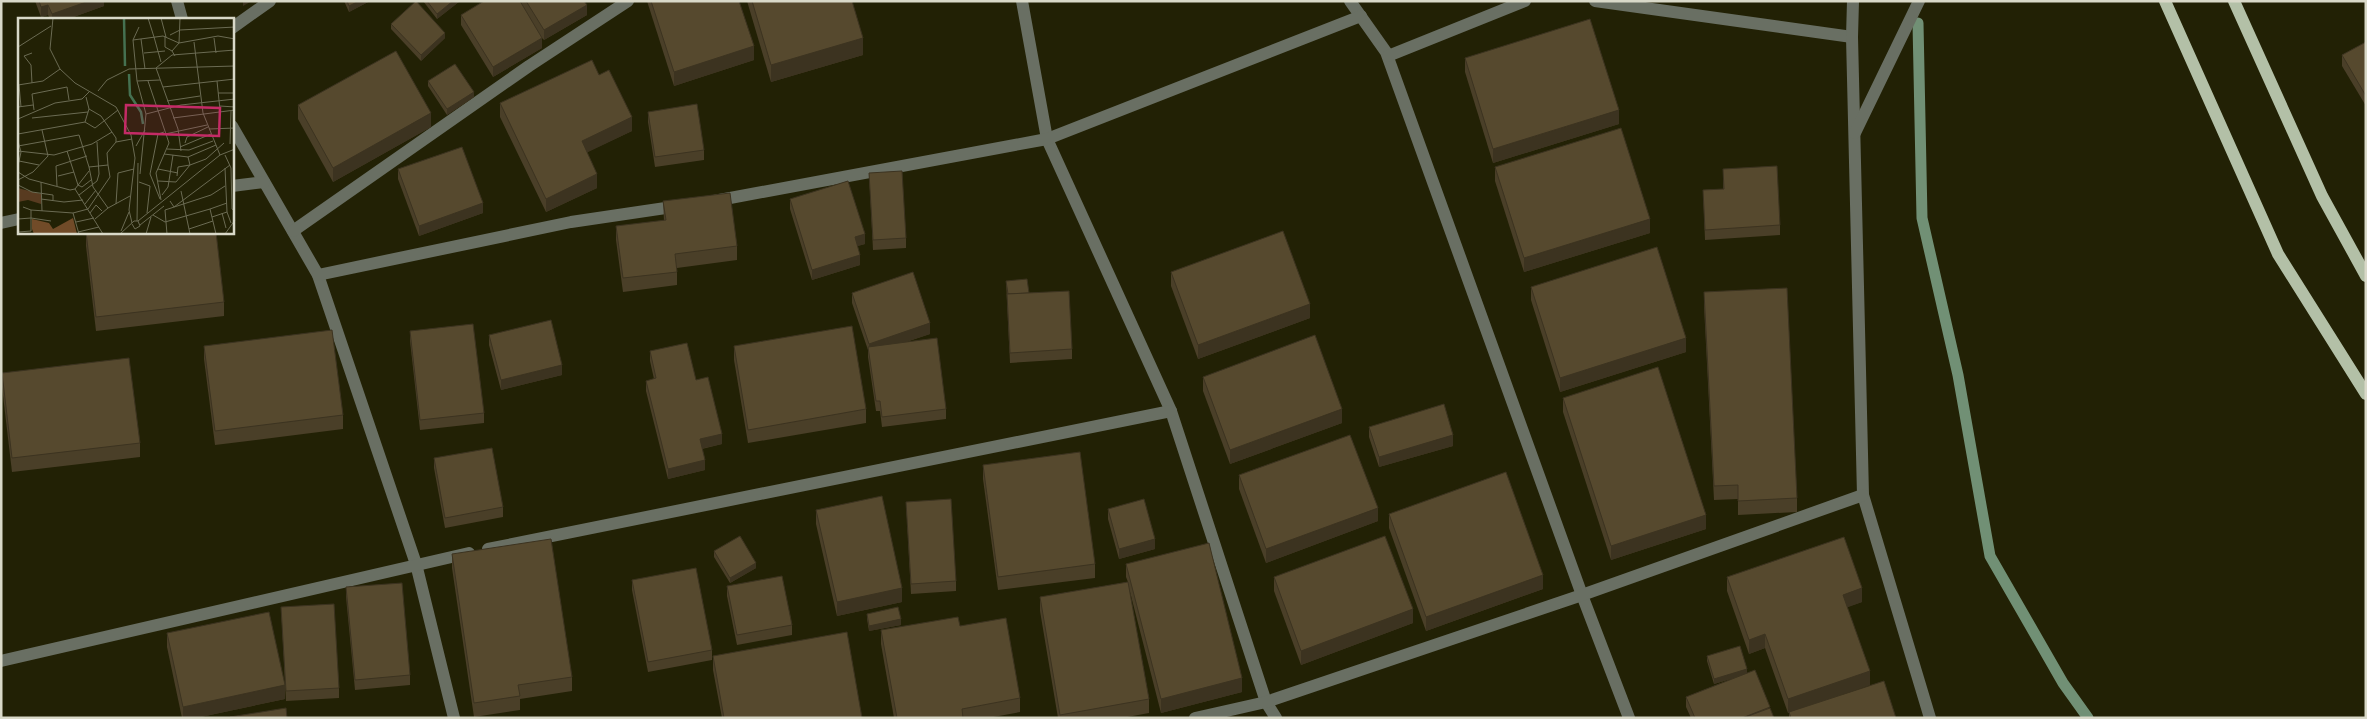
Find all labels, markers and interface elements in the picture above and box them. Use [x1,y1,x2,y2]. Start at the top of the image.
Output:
inset map [18,18,234,234]

